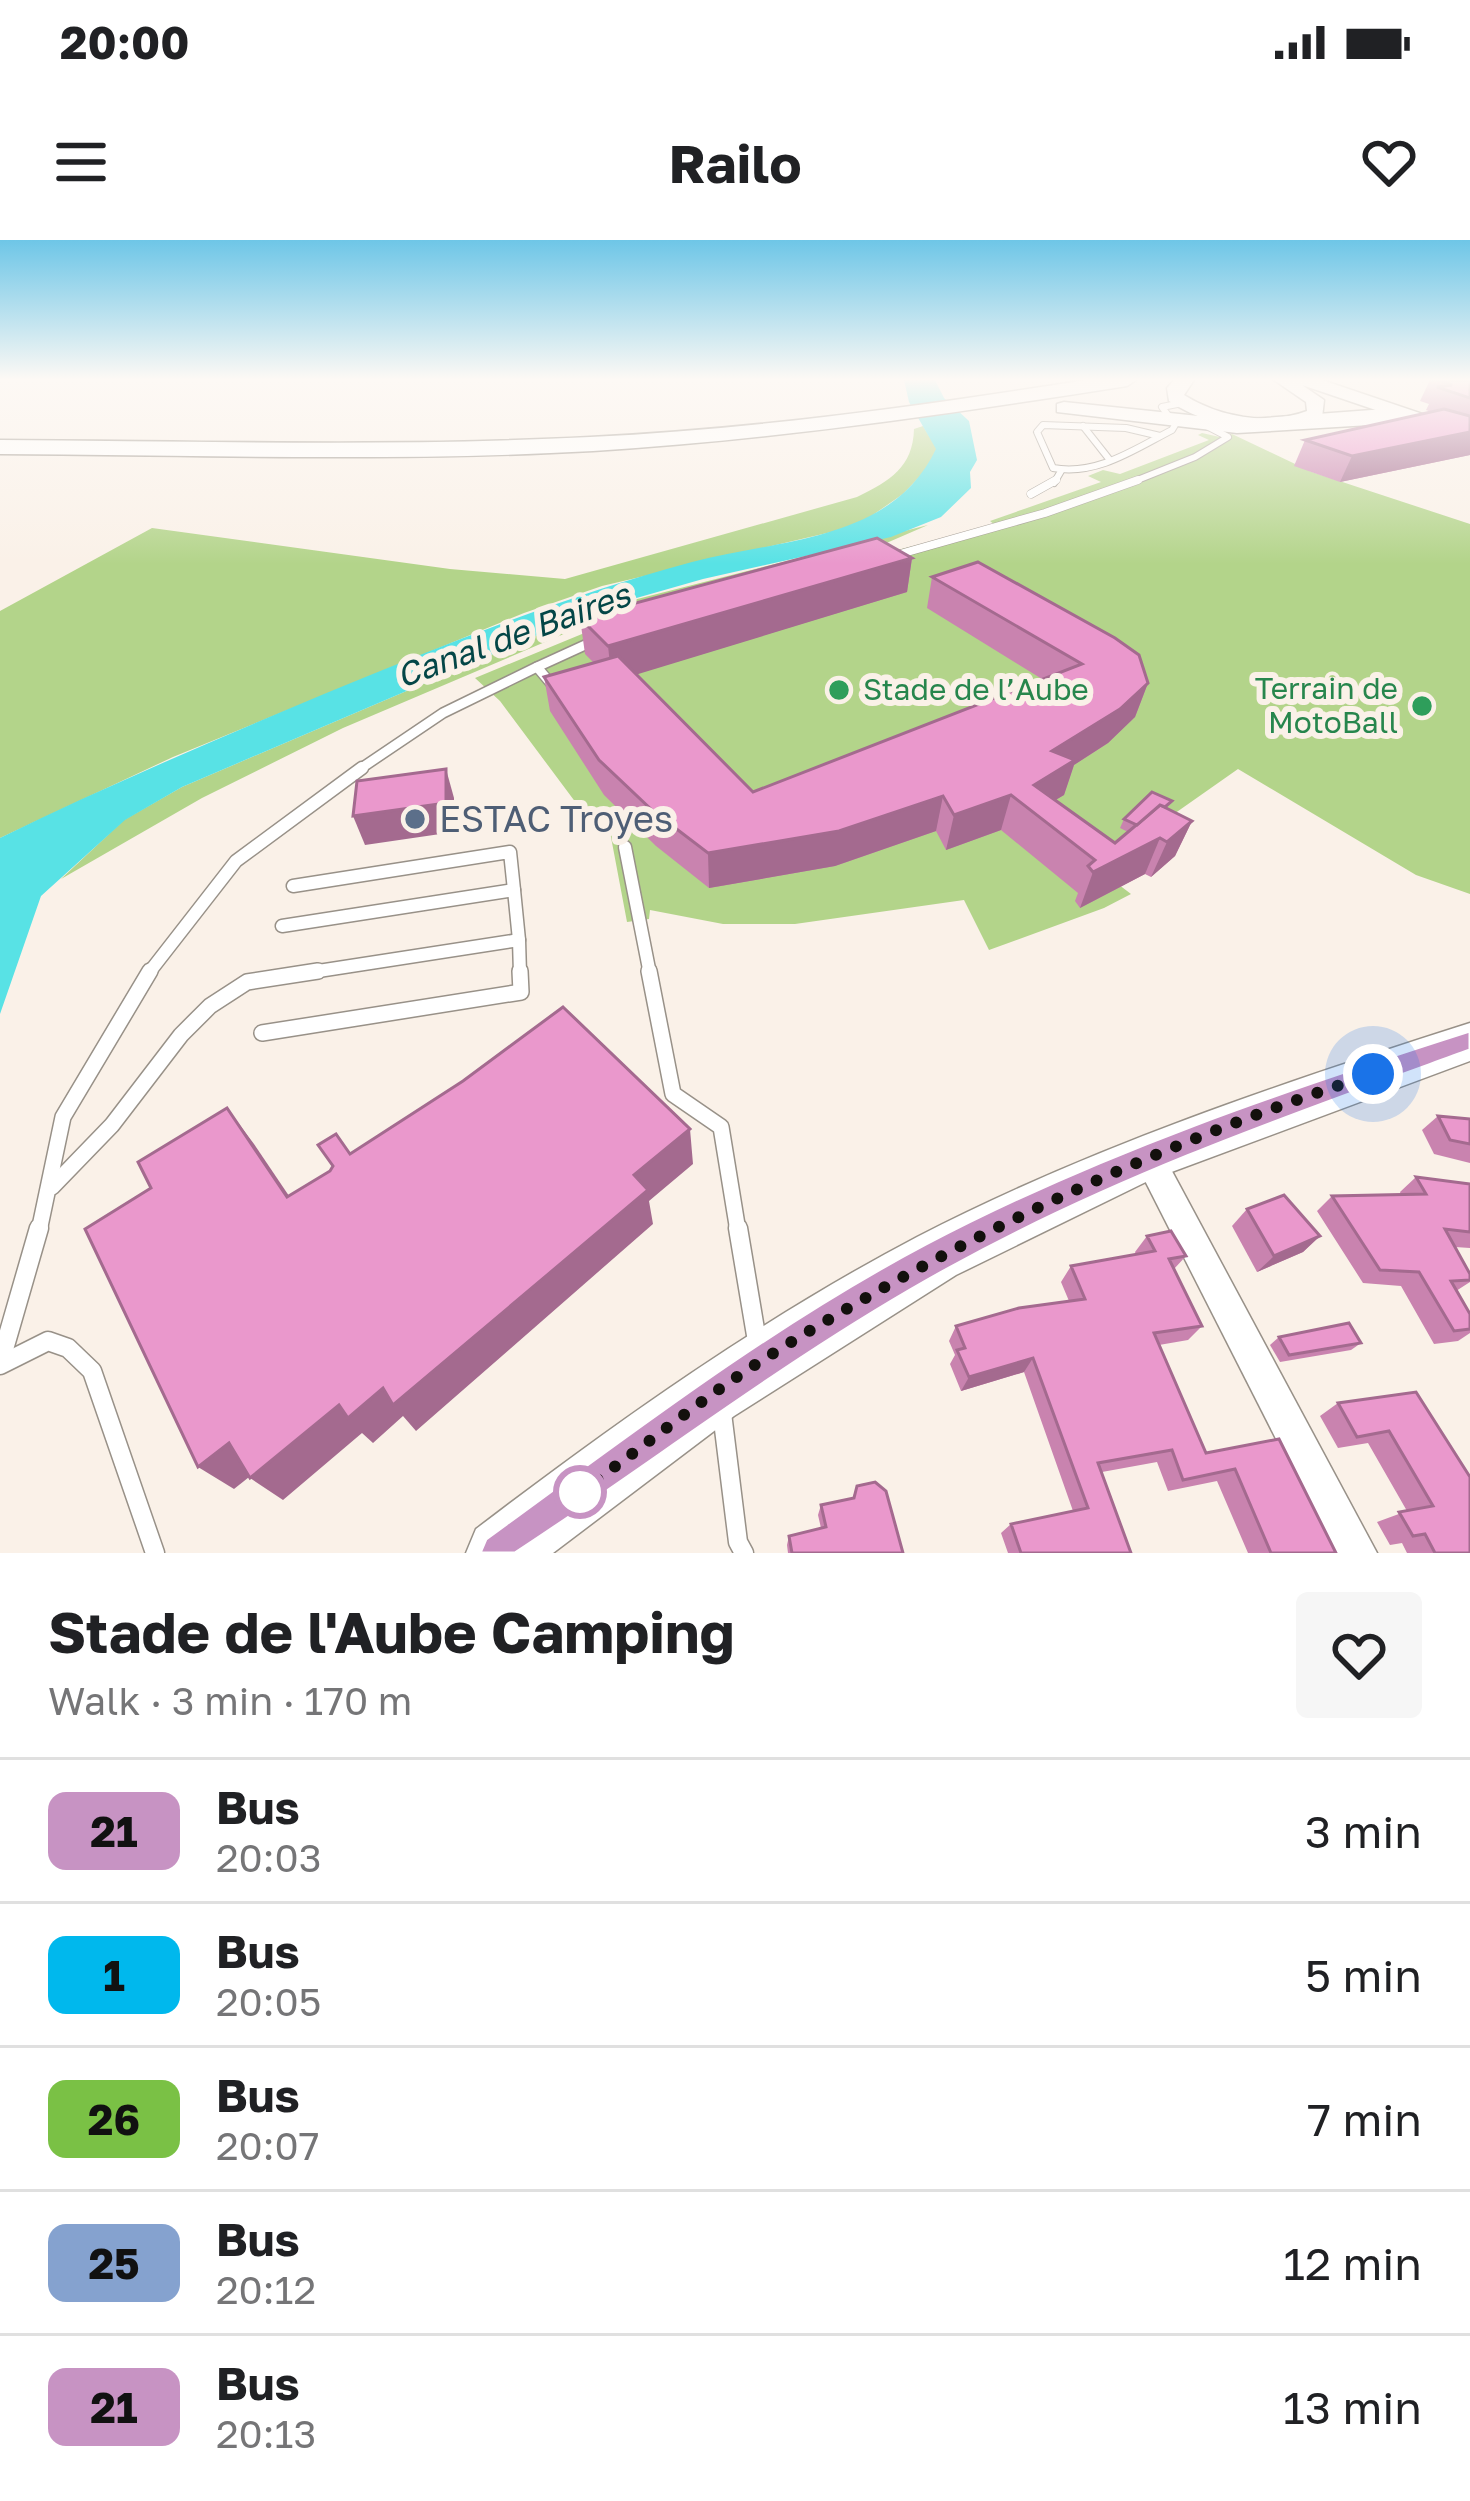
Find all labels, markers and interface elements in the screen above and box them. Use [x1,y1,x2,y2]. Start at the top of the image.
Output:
text: 20:00 [60,15,190,69]
icon: menu [48,129,114,195]
icon: heart [1356,129,1422,195]
text: Railo [668,130,802,195]
water label: Canal de Baires [391,574,636,695]
place label: Terrain de MotoBall [1255,670,1398,740]
place label: Stade de l’Aube [863,671,1089,707]
marker: Stade de l’Aube [826,677,852,703]
marker: Terrain de MotoBall [1409,693,1435,719]
place label: ESTAC Troyes [439,797,673,840]
marker: ESTAC Troyes [402,806,428,832]
your location [1343,1044,1403,1104]
unlabelled marker [555,1467,605,1517]
button: heart [1296,1592,1422,1718]
text: Stade de l'Aube Camping [48,1597,734,1666]
text: Walk · 3 min · 170 m [48,1677,412,1724]
text: Bus [216,1780,300,1834]
text: 3 min [1305,1804,1422,1858]
text: 21 [90,1806,138,1856]
text: 20:03 [216,1834,322,1881]
text: Bus [216,1924,300,1978]
text: 5 min [1305,1948,1422,2002]
text: 1 [103,1950,125,2000]
text: 20:05 [216,1978,321,2025]
text: Bus [216,2068,300,2122]
text: 7 min [1307,2092,1422,2146]
text: 26 [88,2094,140,2144]
text: 20:07 [216,2122,319,2169]
text: Bus [216,2212,300,2266]
text: 12 min [1283,2236,1422,2290]
text: 25 [88,2238,140,2288]
text: 20:12 [216,2266,316,2313]
text: Bus [216,2356,300,2410]
text: 13 min [1283,2380,1422,2434]
text: 21 [90,2382,138,2432]
text: 20:13 [216,2410,316,2457]

